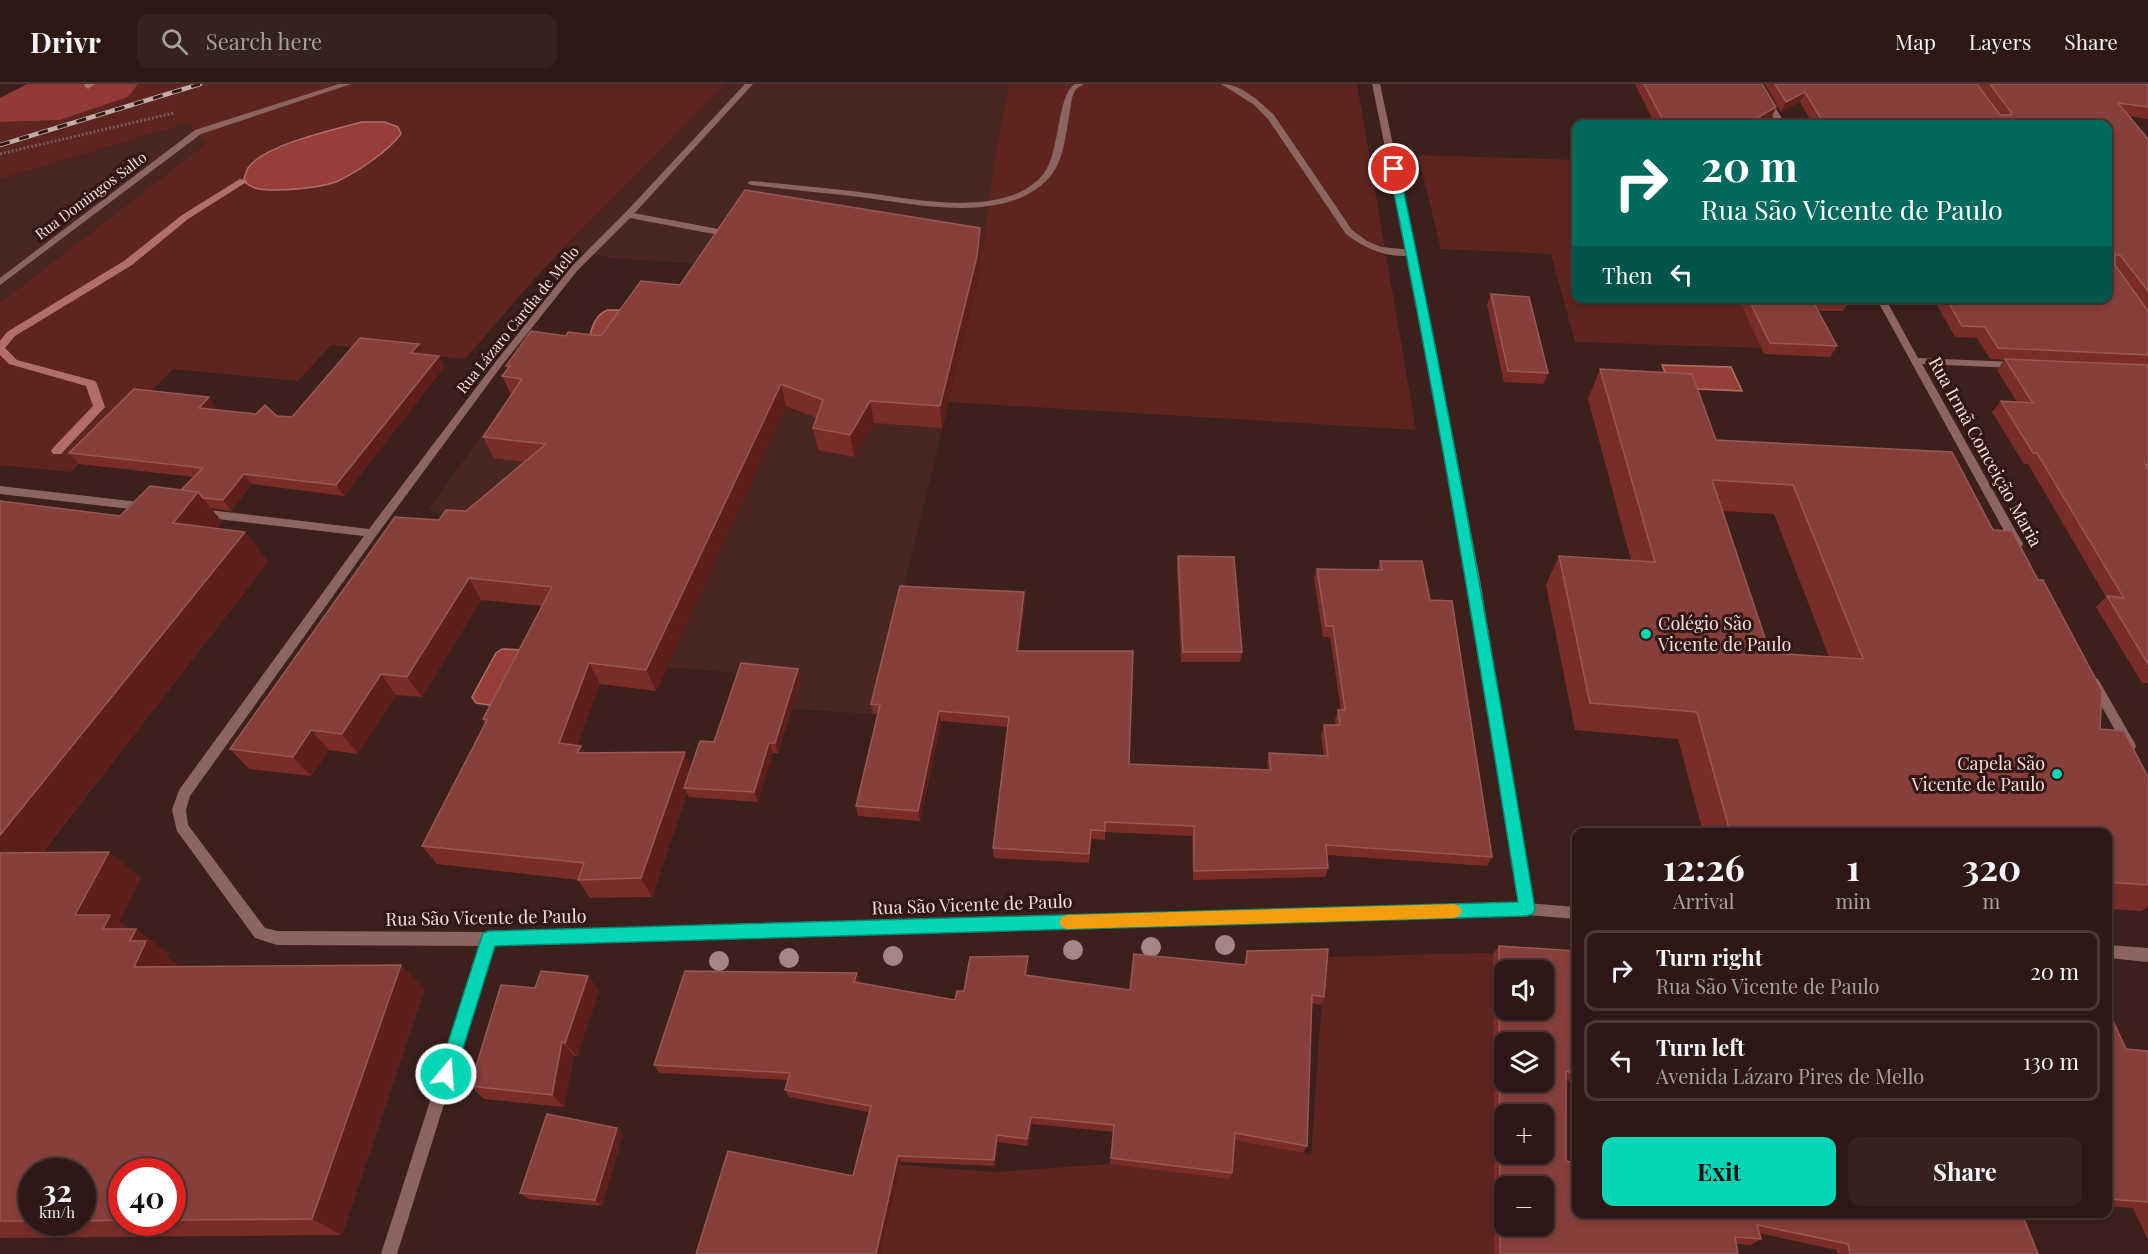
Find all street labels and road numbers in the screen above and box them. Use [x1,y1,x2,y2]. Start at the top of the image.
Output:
street label: Rua Domingos Salto [31,147,150,244]
street label: Rua Lázaro Cardia de Mello [452,242,583,397]
street label: Rua Irmã Conceição Maria [1924,352,2048,551]
street label: Rua São Vicente de Paulo [871,888,1073,920]
street label: Rua São Vicente de Paulo [385,903,587,931]

